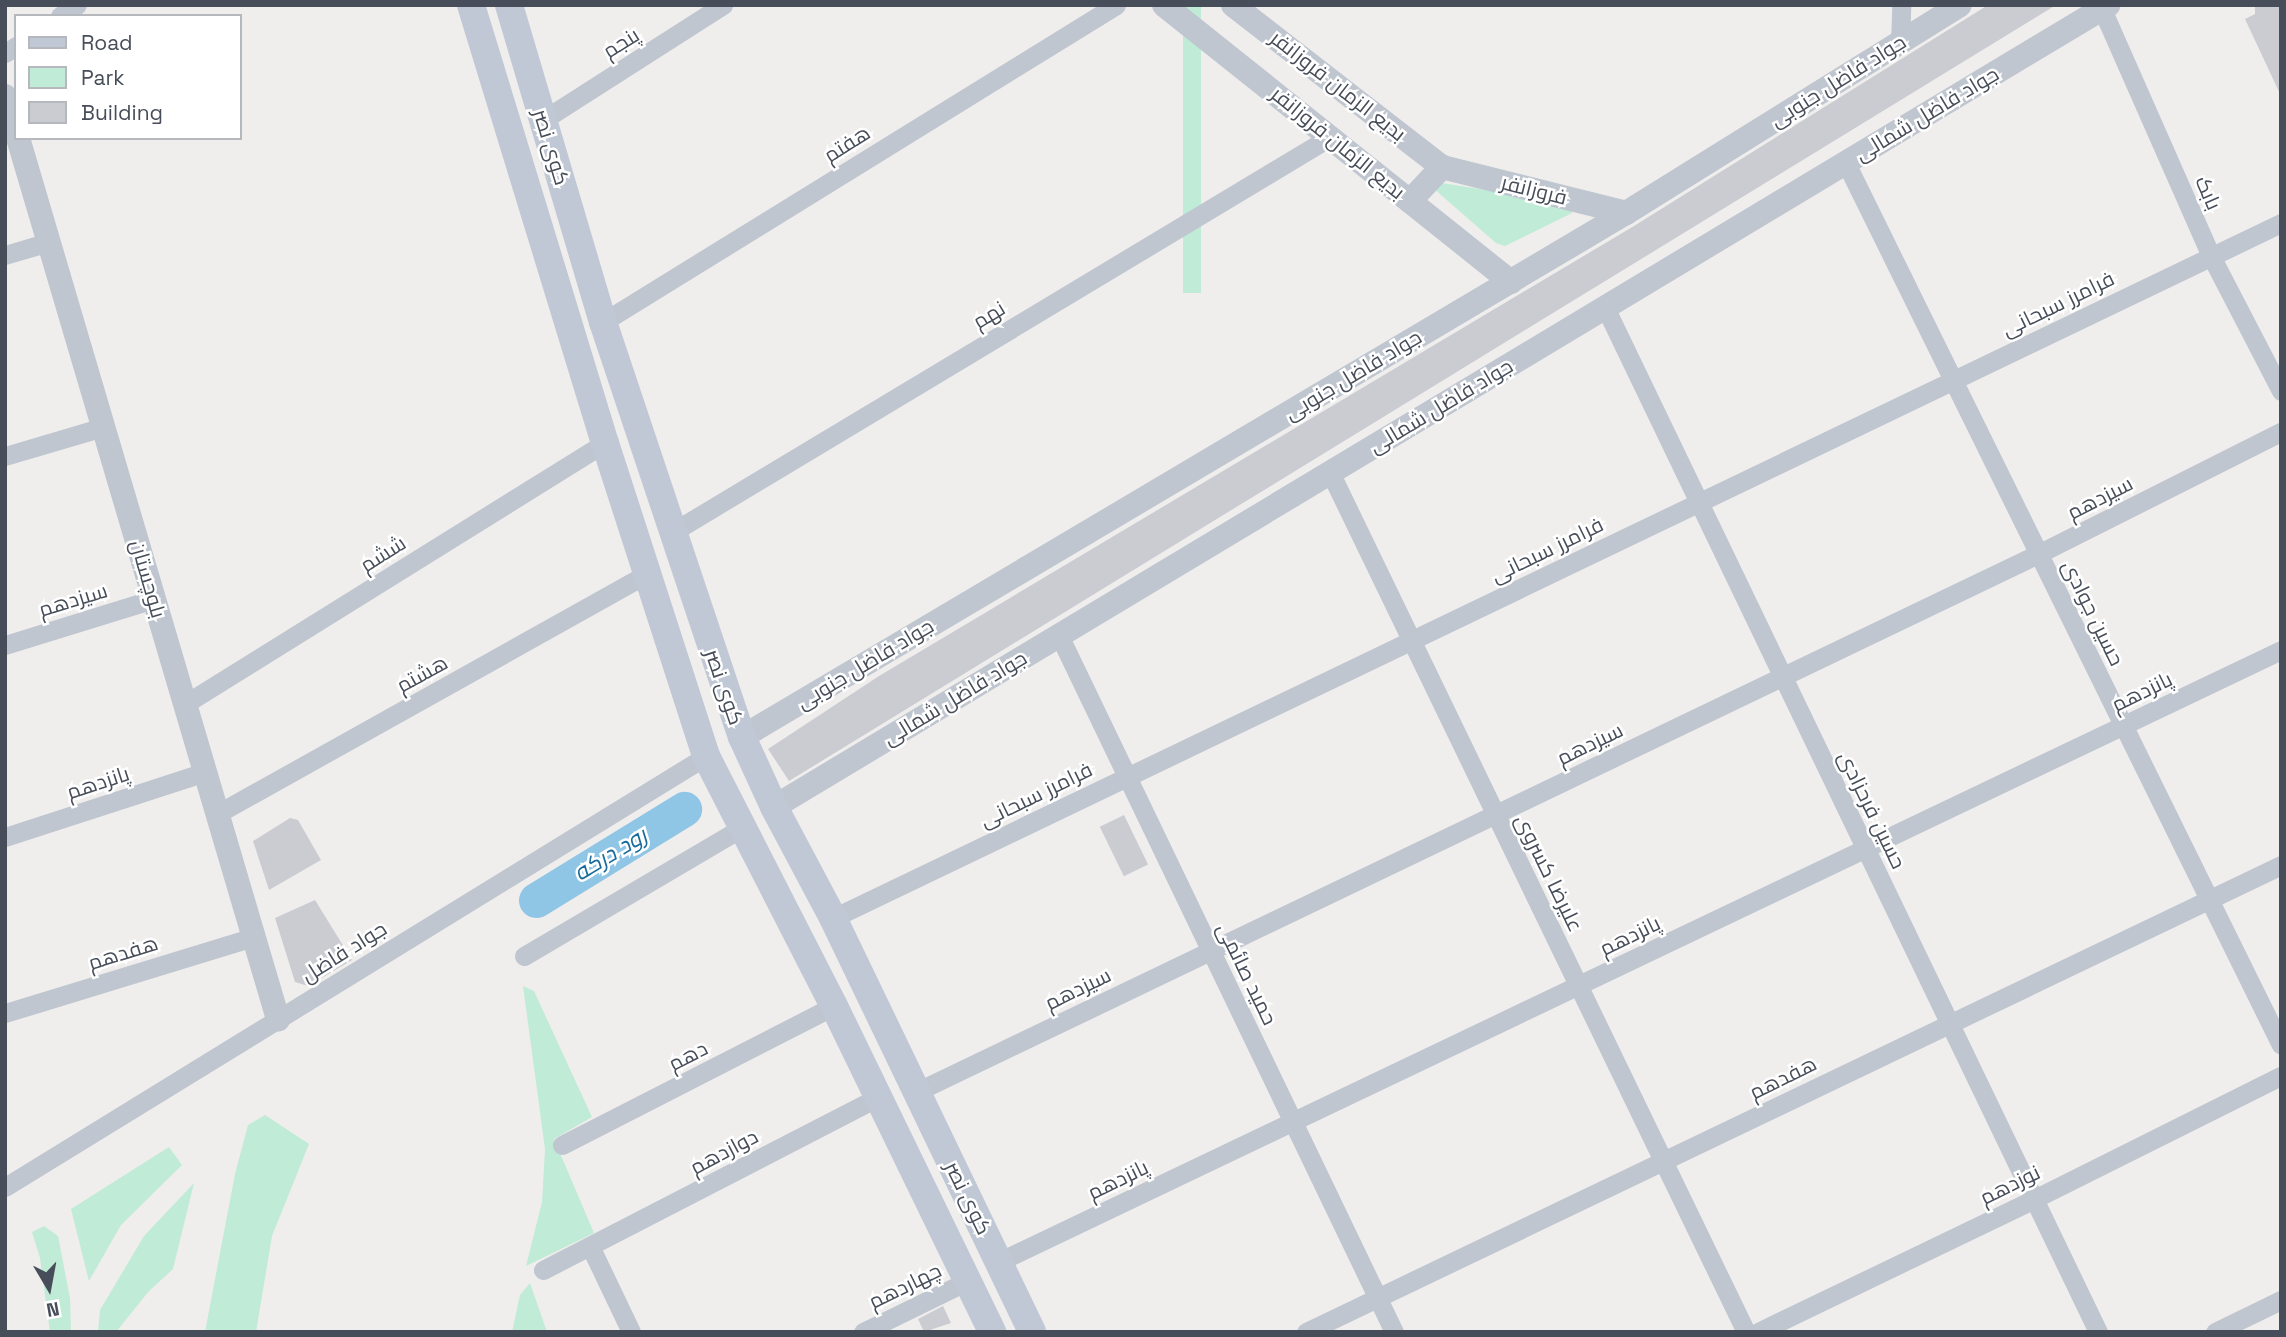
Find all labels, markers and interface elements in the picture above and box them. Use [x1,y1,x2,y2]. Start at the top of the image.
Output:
legend [14,14,242,140]
street label: پنجم [598,22,644,64]
street label: بدیع الزمان فروزانفر [1265,25,1411,147]
text: Road [81,29,133,56]
street label: جواد فاضل جنوبی [1765,29,1911,133]
street label: جواد فاضل شمالی [1851,61,2003,167]
text: Park [81,64,125,91]
street label: بدیع‌ الزمان فروزانفر [1266,81,1410,205]
text: Building [81,99,163,126]
street label: کوی نصر [527,106,575,188]
street label: هفتم [819,120,875,168]
street label: فروزانفر [1498,170,1570,210]
street label: بابک [2189,172,2227,214]
street label: فرامرز سبحانی [1998,266,2118,342]
street label: نهم [968,296,1010,334]
street label: جواد فاضل جنوبی [1280,324,1426,426]
street label: جواد فاضل شمالی [1365,353,1517,459]
street label: سیزدهم [2063,471,2137,525]
street label: فرامرز سبحانی [1487,512,1607,588]
street label: ششم [355,530,411,578]
street label: بلوچستان [125,537,171,621]
street label: حسین جوادی [2057,556,2129,670]
street label: سیزدهم [36,578,110,622]
street label: جواد فاضل جنوبی [792,613,938,715]
street label: جواد فاضل شمالی [879,645,1031,751]
street label: کوی نصر [699,646,749,728]
street label: هشتم [392,650,452,698]
street label: پانزدهم [2108,667,2176,717]
street label: سیزدهم [1553,717,1627,771]
street label: حسین فرحزادی [1833,747,1911,873]
street label: فرامرز سبحانی [976,757,1096,833]
street label: پانزدهم [63,761,133,805]
street label: علیرضا کسروی [1510,810,1588,936]
water label: رود درکه [568,821,652,887]
street label: پانزدهم [1596,911,1664,961]
street label: جواد فاضل [297,916,391,988]
street label: حمید صائمی [1211,919,1283,1029]
street label: هفدهم [85,930,161,976]
street label: سیزدهم [1041,962,1115,1016]
street label: دهم [664,1036,712,1076]
street label: هفدهم [1745,1051,1821,1105]
street label: دوازدهم [686,1124,762,1180]
street label: پانزدهم [1084,1155,1152,1205]
street label: کوی نصر [939,1157,997,1239]
street label: نوزدهم [1976,1160,2044,1210]
north arrow [14,1253,84,1323]
street label: چهاردهم [864,1258,946,1314]
text: N [44,1296,61,1323]

